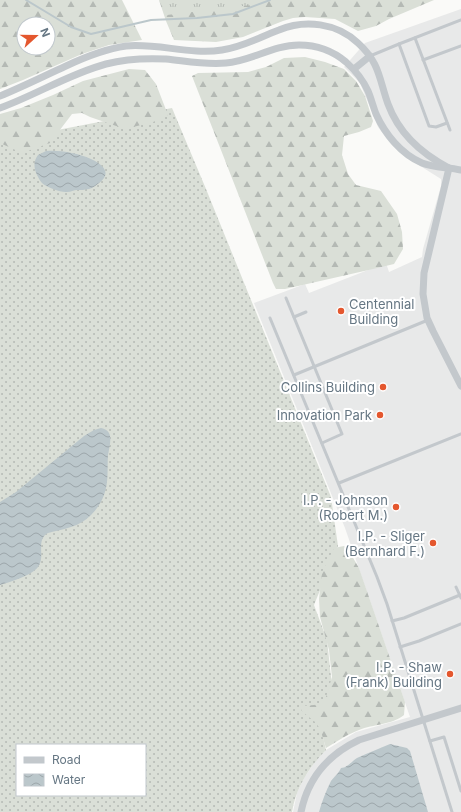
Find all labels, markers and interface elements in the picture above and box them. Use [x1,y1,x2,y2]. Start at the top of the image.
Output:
north arrow [16,16,56,56]
text: N [37,26,53,39]
place label: Centennial Building [349,296,414,327]
marker: Centennial Building [336,306,346,316]
place label: Collins Building [281,379,375,395]
marker: Collins Building [378,382,388,392]
place label: Innovation Park [277,407,372,423]
marker: Innovation Park [375,410,385,420]
place label: I.P. - Johnson (Robert M.) [303,492,388,523]
marker: I.P. - Johnson (Robert M.) [391,502,401,512]
place label: I.P. - Sliger (Bernhard F.) [344,528,425,559]
marker: I.P. - Sliger (Bernhard F.) [428,538,438,548]
place label: I.P. - Shaw (Frank) Building [345,659,442,690]
marker: I.P. - Shaw (Frank) Building [445,669,455,679]
legend [16,744,146,796]
text: Road [52,752,81,767]
text: Water [52,772,86,787]

